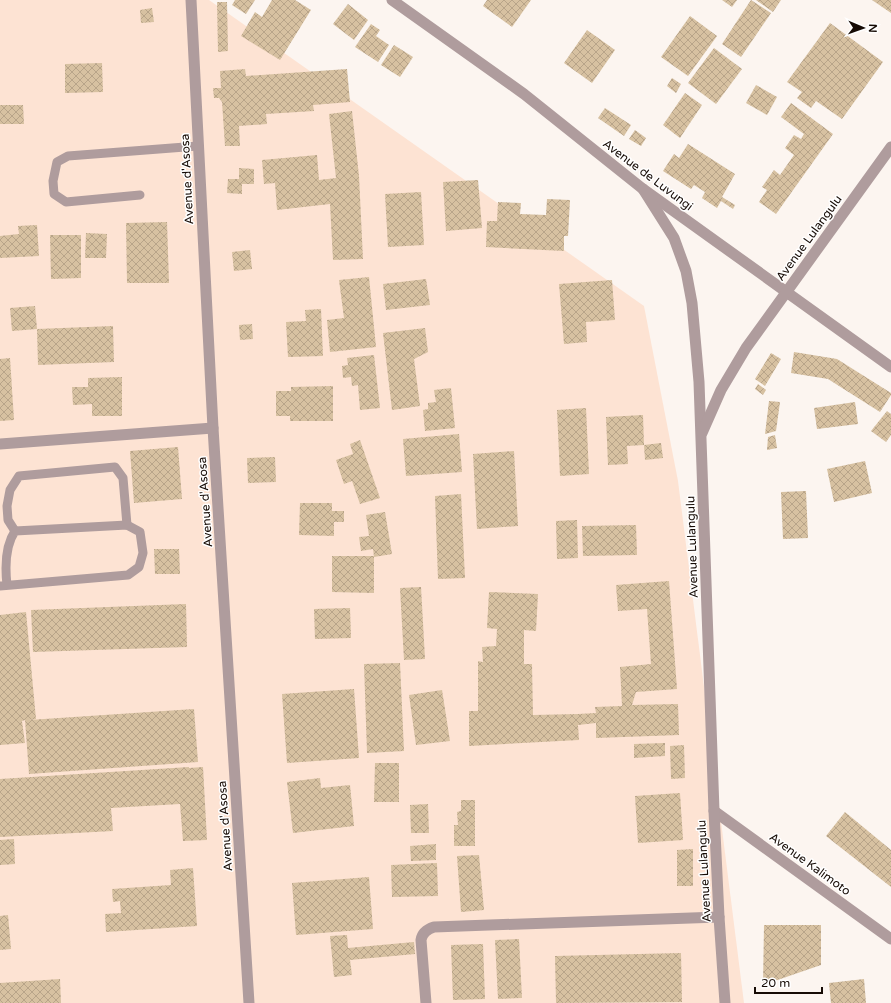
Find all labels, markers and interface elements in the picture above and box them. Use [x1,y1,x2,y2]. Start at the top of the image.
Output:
north arrow [843,8,883,48]
text: N [866,24,879,33]
street label: Avenue d'Asosa [178,133,196,225]
street label: Avenue de Luvungi [600,137,696,213]
street label: Avenue Lulangulu [773,192,845,284]
street label: Avenue d'Asosa [195,456,215,548]
street label: Avenue Lulangulu [683,496,701,598]
street label: Avenue d'Asosa [215,780,235,872]
street label: Avenue Lulangulu [694,819,714,923]
street label: Avenue Kalimoto [767,830,853,898]
scale bar [755,969,822,995]
text: 20 m [761,976,790,990]

